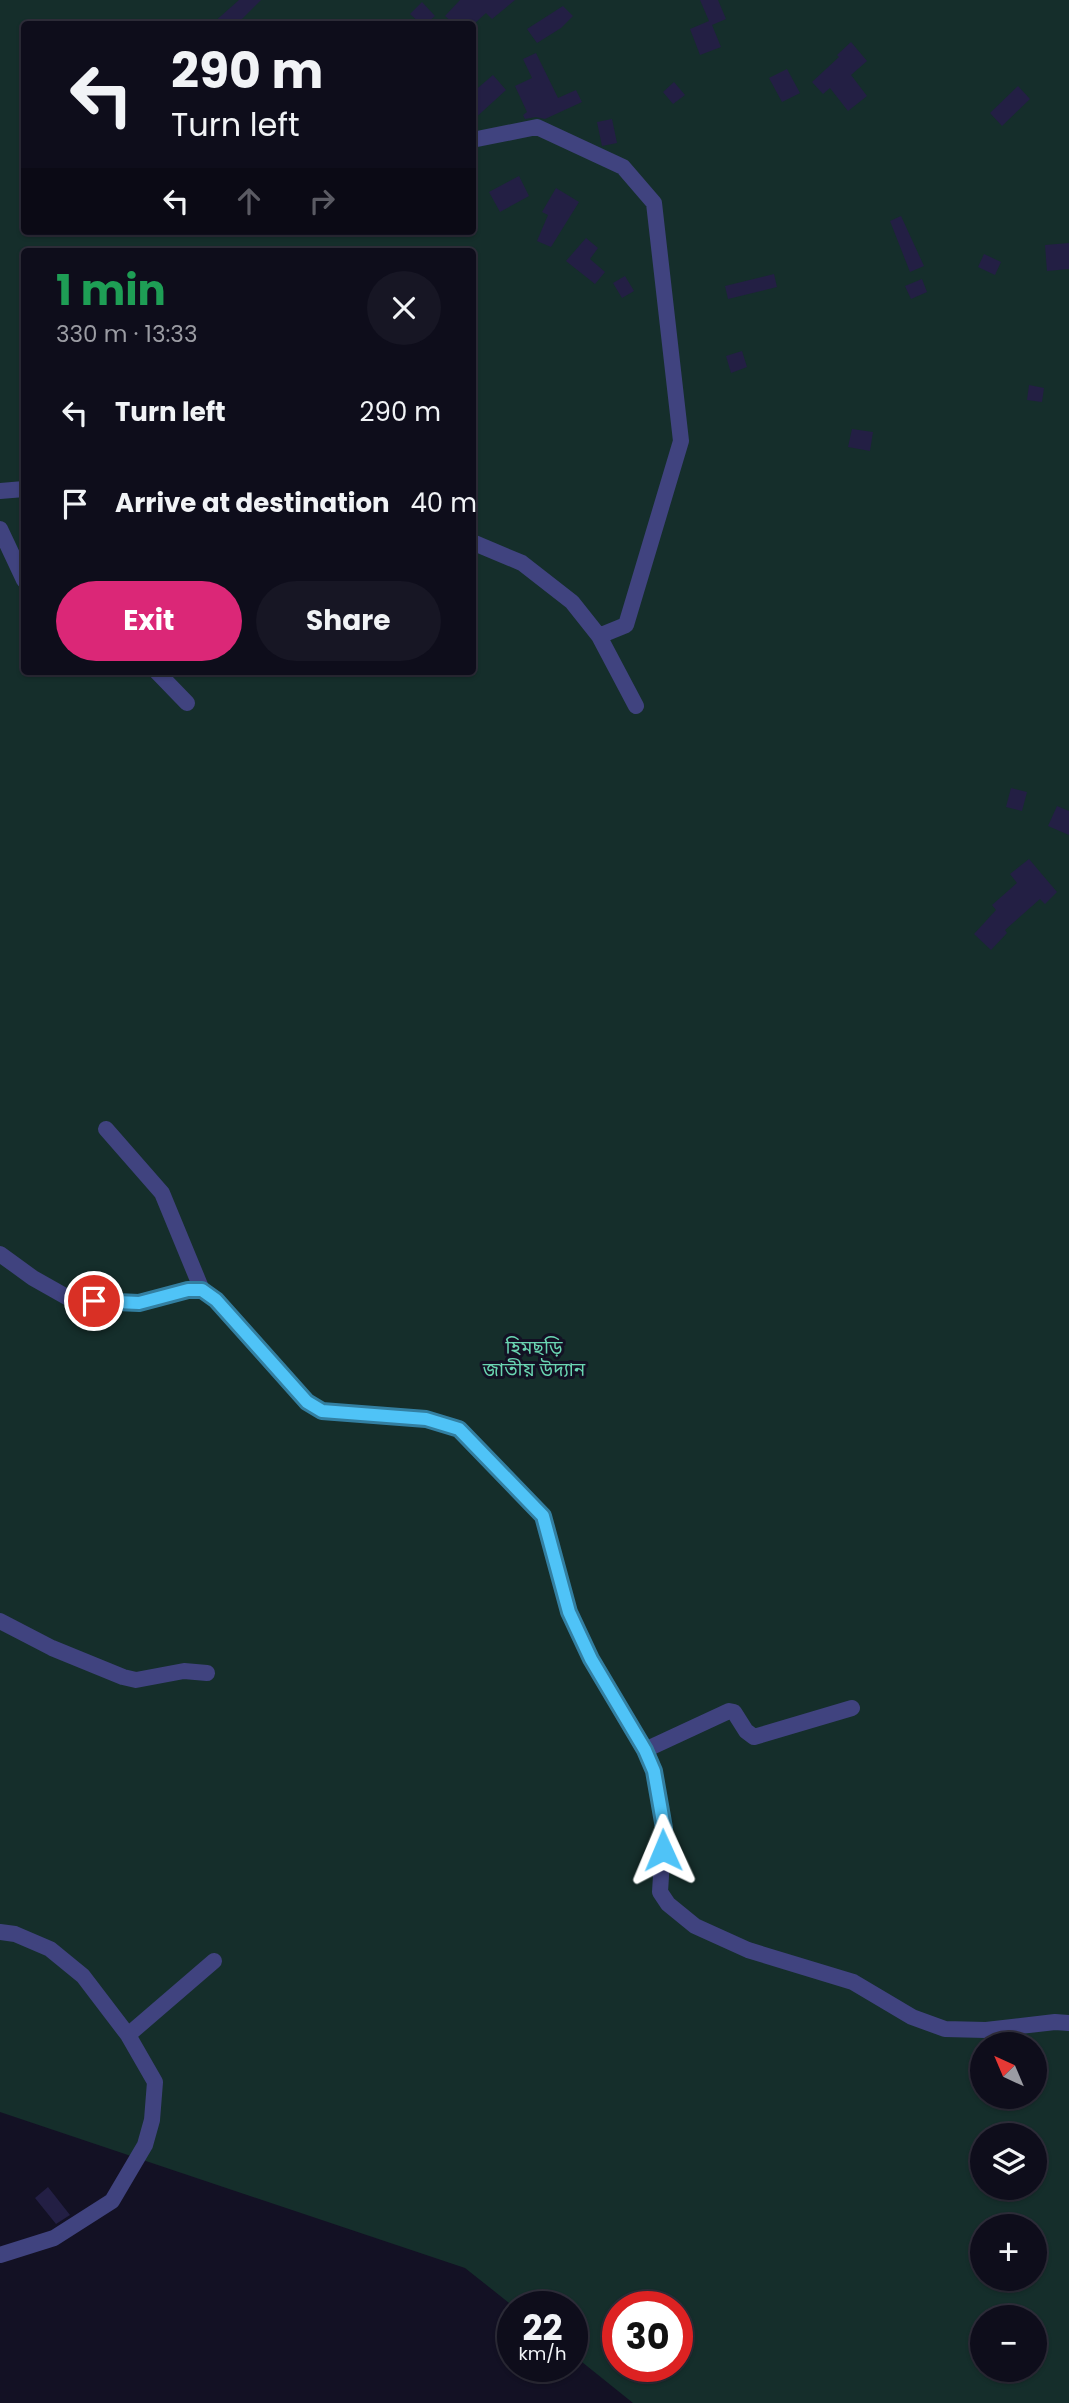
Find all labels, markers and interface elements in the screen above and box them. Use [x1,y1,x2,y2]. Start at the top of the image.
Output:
text: 290 m [171,37,323,105]
icon: left [56,49,147,140]
text: Turn left [171,102,300,147]
icon: left [157,182,195,220]
icon: ahead [230,182,268,220]
icon: right [303,182,341,220]
text: 1 min [56,261,166,320]
button: close [367,271,441,345]
text: 330 m · 13:33 [56,318,197,350]
icon: left [56,394,94,432]
text: Turn left [115,394,226,430]
text: 290 m [360,394,441,430]
icon: arrive [56,485,94,523]
text: Arrive at destination [115,485,390,521]
text: 40 m [411,485,477,521]
button: Exit [56,581,242,661]
button: Share [256,581,441,661]
pin [64,1271,124,1331]
icon: arrive [75,1282,113,1320]
park label: হিমছড়ি জাতীয় উদ্যান [482,1334,586,1383]
position arrow [626,1813,700,1887]
north arrow [970,2032,1046,2109]
map controls [970,2032,1047,2382]
button: layers [970,2123,1047,2200]
button: + [970,2214,1047,2291]
speed limit sign: 30 [602,2291,693,2382]
text: 22 [523,2303,562,2352]
button: − [970,2305,1047,2382]
text: km/h [519,2341,566,2366]

